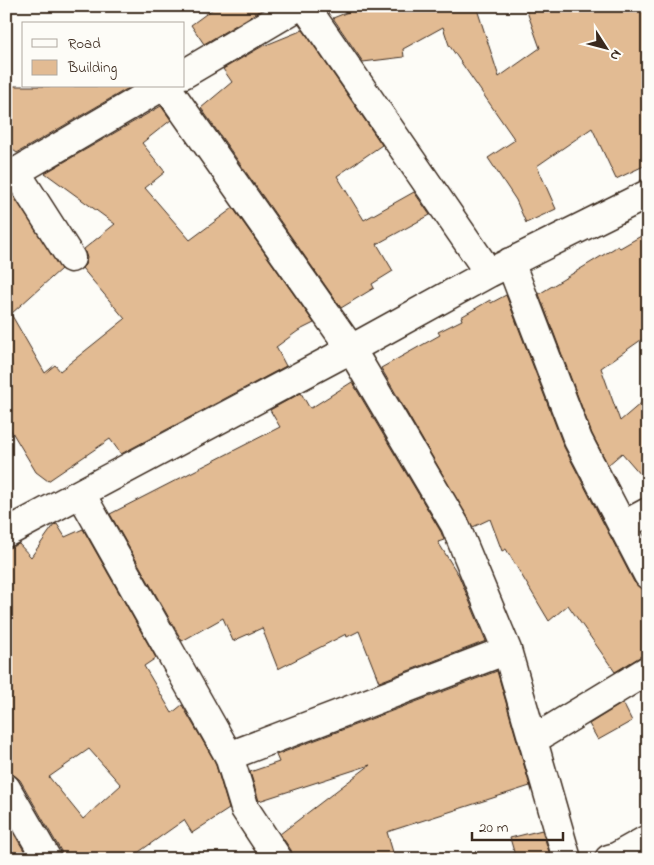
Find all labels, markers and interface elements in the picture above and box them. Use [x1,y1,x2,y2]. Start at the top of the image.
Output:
legend [22,22,185,88]
north arrow [582,22,632,72]
text: Road [68,33,101,55]
text: N [604,45,627,65]
text: Building [67,57,117,80]
scale bar [472,810,563,842]
text: 20 m [479,817,509,839]

